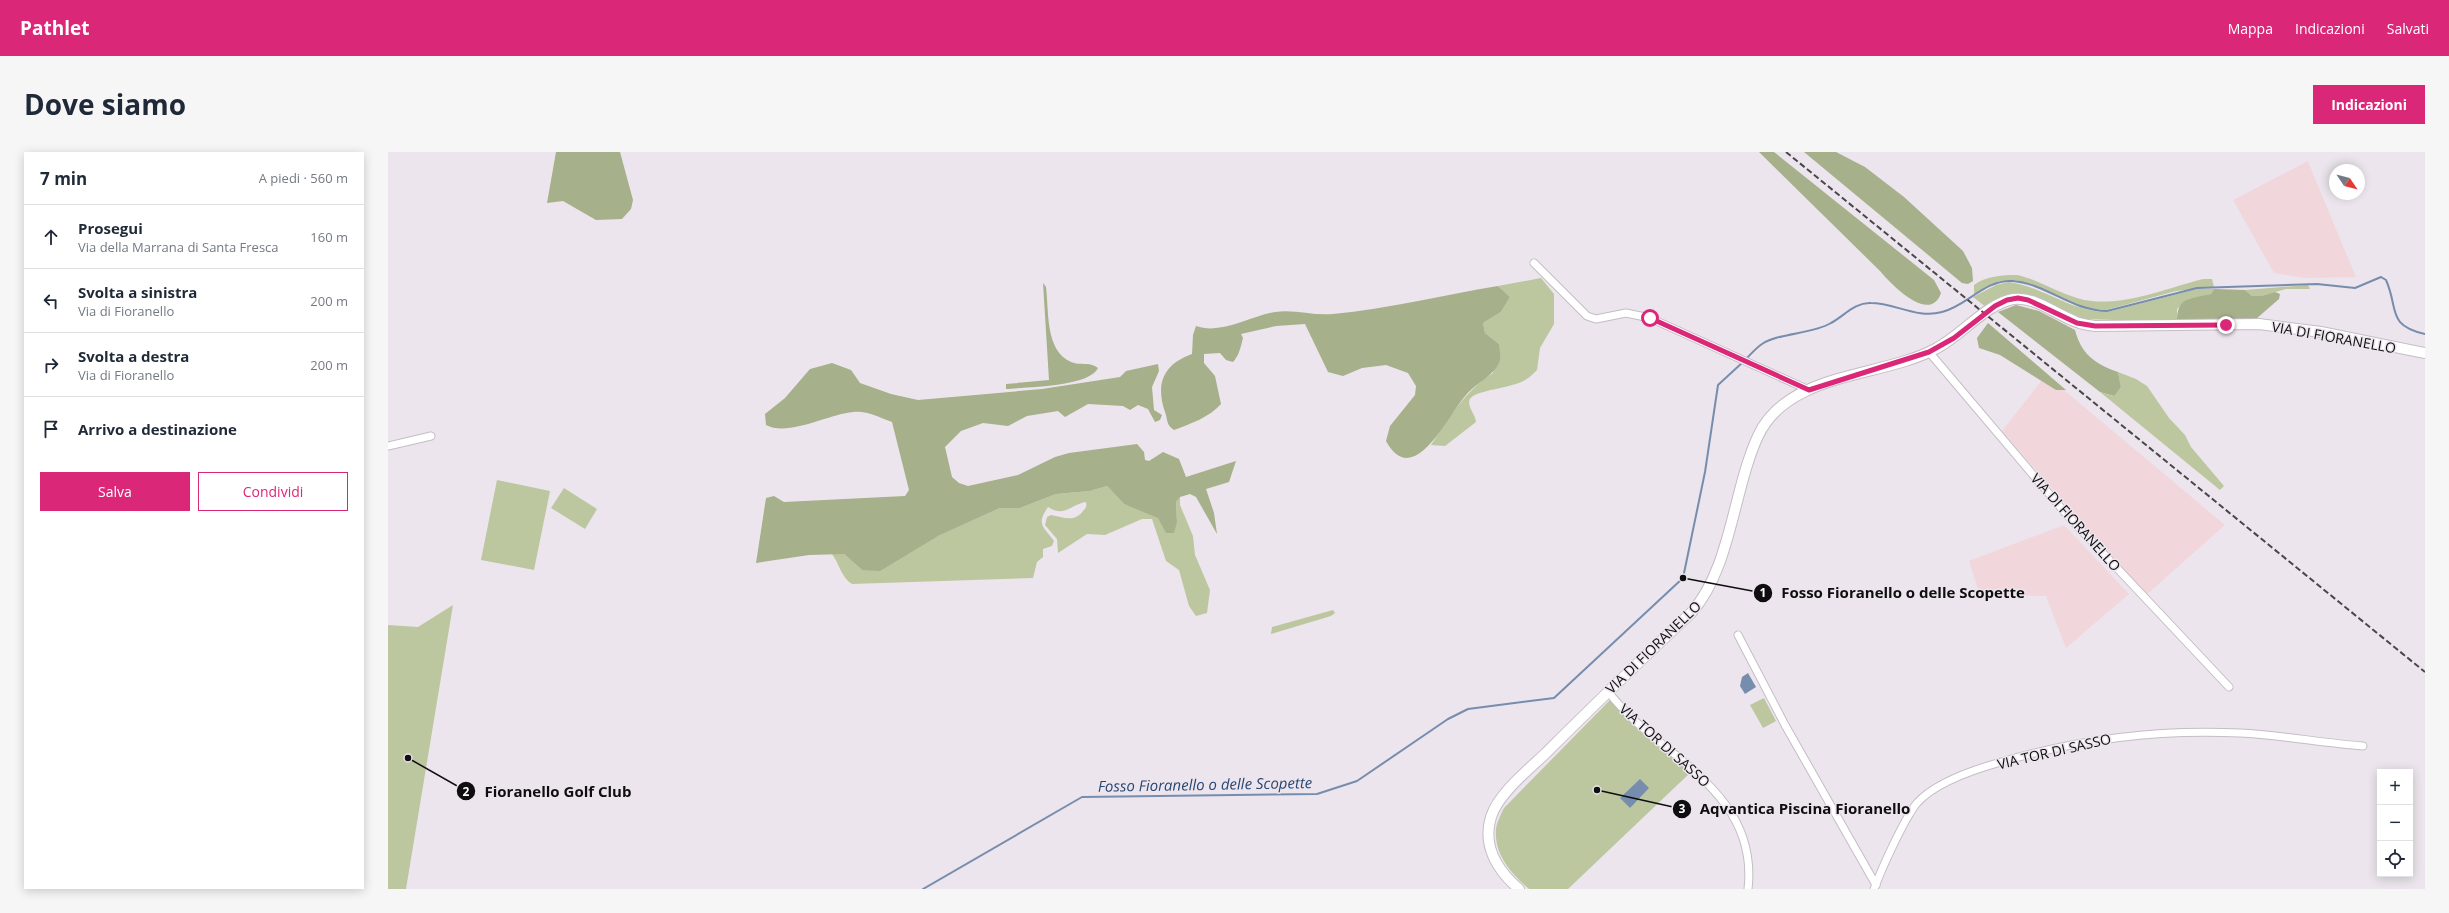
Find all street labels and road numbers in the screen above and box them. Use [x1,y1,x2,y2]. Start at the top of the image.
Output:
street label: VIA DI FIORANELLO [2270,317,2398,357]
street label: VIA DI FIORANELLO [2027,469,2125,575]
street label: VIA DI FIORANELLO [1601,596,1705,698]
street label: VIA TOR DI SASSO [1616,699,1715,791]
street label: VIA TOR DI SASSO [1995,729,2113,773]

